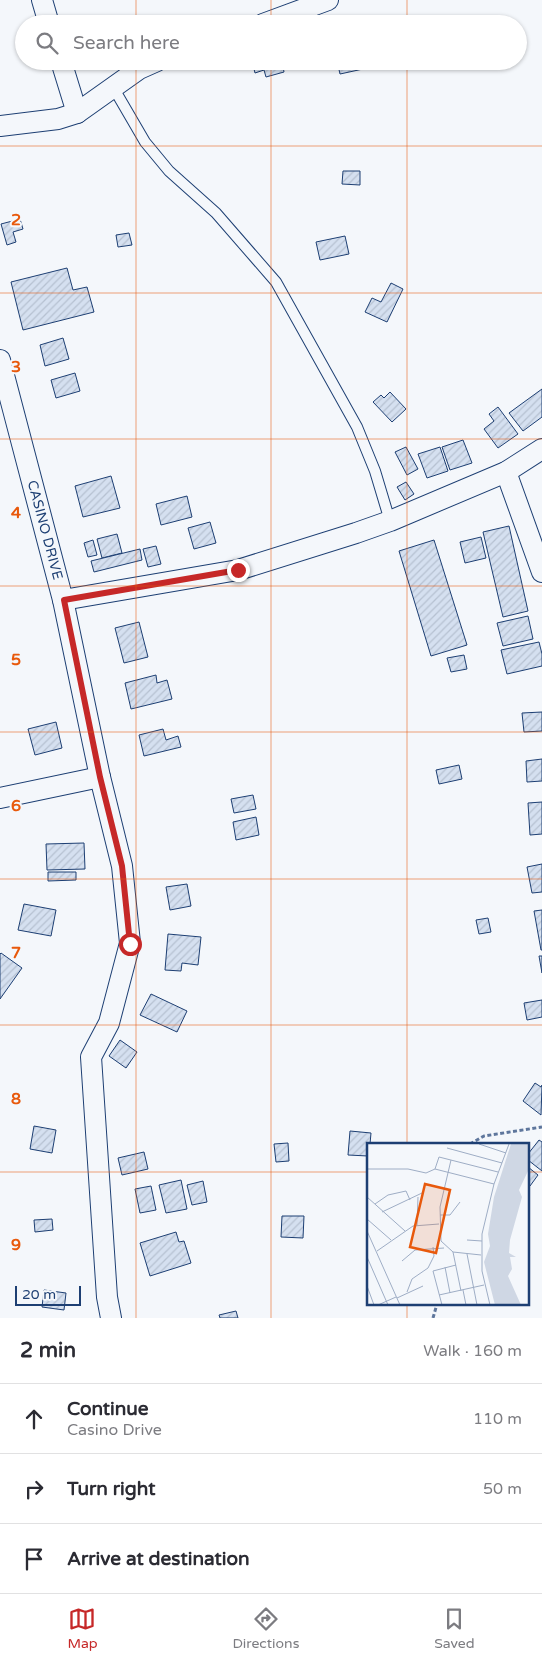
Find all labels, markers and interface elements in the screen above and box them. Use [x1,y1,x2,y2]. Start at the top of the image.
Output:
search box [15,15,527,70]
icon: search [33,29,61,57]
text: Search here [73,32,180,54]
text: 2 [11,210,21,230]
text: 3 [11,357,21,377]
street label: CASINO DRIVE [24,478,66,582]
text: 4 [11,503,21,523]
route end [227,559,250,582]
text: 5 [11,650,21,670]
text: 6 [11,796,21,816]
route start [119,933,142,956]
text: 7 [11,943,21,963]
text: 8 [11,1089,21,1109]
inset map [367,1143,530,1306]
text: 9 [11,1235,21,1255]
scale bar [15,1283,81,1306]
text: 20 m [22,1286,56,1303]
text: 2 min [20,1338,76,1363]
text: Walk · 160 m [423,1341,522,1361]
text: Continue [67,1398,149,1420]
icon: ahead [20,1405,48,1433]
text: 110 m [473,1409,522,1429]
text: Casino Drive [67,1420,162,1440]
icon: right [20,1475,48,1503]
text: Turn right [67,1478,155,1500]
text: 50 m [483,1479,522,1499]
icon: arrive [20,1545,48,1573]
text: Arrive at destination [67,1548,250,1570]
tab: Map [67,1605,98,1652]
tab: Directions [232,1605,299,1652]
tab: Saved [434,1605,475,1652]

